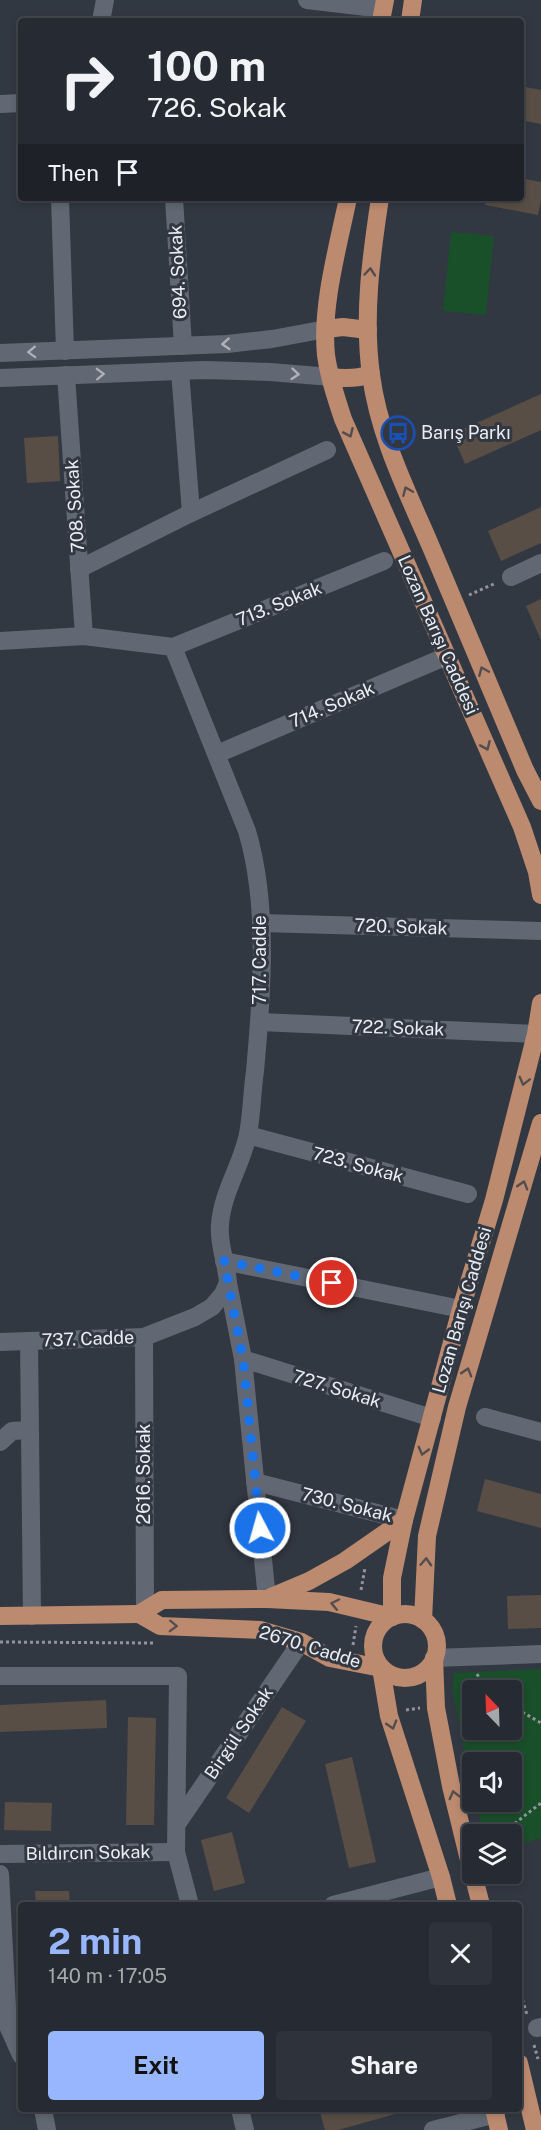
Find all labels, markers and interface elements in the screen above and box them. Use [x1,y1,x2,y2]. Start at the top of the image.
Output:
text: 100 m [147,41,266,90]
icon: right [48,42,126,120]
text: 726. Sokak [147,91,287,123]
icon: arrive [111,156,144,189]
text: Then [48,160,99,186]
street label: 694. Sokak [165,224,190,320]
one-way arrow [363,267,376,277]
one-way arrow [222,337,231,350]
one-way arrow [27,346,36,358]
one-way arrow [96,367,105,380]
one-way arrow [291,367,300,380]
bus stop icon: Barış Parkı [380,415,416,451]
place label: Barış Parkı [421,422,511,443]
one-way arrow [342,426,354,437]
street label: 708. Sokak [61,459,88,553]
one-way arrow [402,486,414,497]
street label: Lozan Barışı Caddesi [394,552,483,718]
street label: 713. Sokak [233,577,325,630]
one-way arrow [478,666,490,677]
street label: 714. Sokak [286,677,377,732]
one-way arrow [479,740,491,751]
street label: 720. Sokak [354,914,448,939]
street label: 717. Cadde [249,915,270,1005]
street label: 722. Sokak [351,1015,445,1040]
one-way arrow [519,1075,531,1086]
street label: 723. Sokak [310,1142,406,1187]
one-way arrow [516,1180,528,1191]
street label: Lozan Barışı Caddesi [428,1224,495,1395]
pin [306,1257,357,1308]
icon: arrive [315,1266,348,1299]
street label: 737. Cadde [41,1326,134,1351]
street label: 727. Sokak [291,1365,384,1412]
one-way arrow [460,1367,472,1378]
street label: 2616. Sokak [133,1424,154,1524]
one-way arrow [418,1445,430,1456]
street label: 730. Sokak [299,1483,395,1526]
position arrow [228,1496,292,1560]
one-way arrow [419,1557,432,1566]
one-way arrow [330,1598,340,1611]
one-way arrow [168,1620,177,1633]
street label: 2670. Cadde [257,1621,364,1672]
north arrow [462,1680,522,1740]
map controls [462,1680,522,1884]
street label: Birgül Sokak [200,1683,277,1783]
one-way arrow [385,1719,397,1730]
button: sound [462,1752,522,1812]
one-way arrow [448,1790,461,1800]
button: layers [462,1824,522,1884]
street label: Bıldırcın Sokak [25,1841,151,1864]
text: 2 min [48,1920,142,1962]
button: close [429,1922,492,1985]
text: 140 m · 17:05 [48,1964,167,1988]
button: Exit [48,2031,264,2100]
button: Share [276,2031,492,2100]

